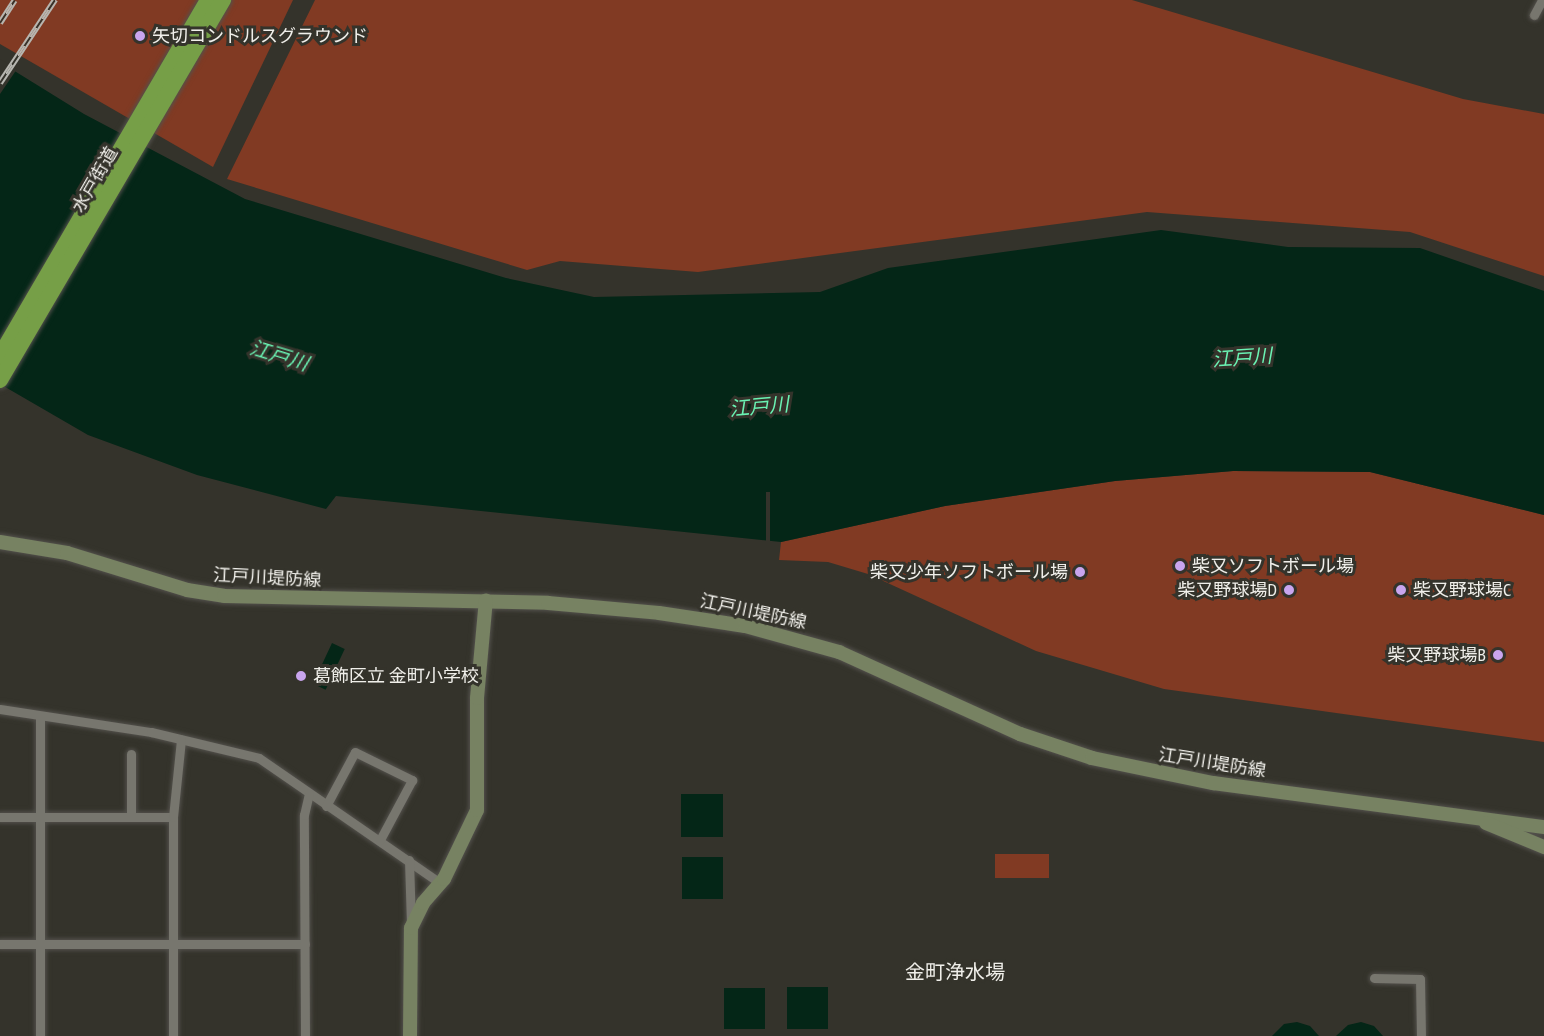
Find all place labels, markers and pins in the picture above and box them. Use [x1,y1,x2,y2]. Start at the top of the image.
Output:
place label: 矢切コンドルスグラウンド [152,25,368,47]
marker: 矢切コンドルスグラウンド [133,29,147,43]
place label: 柴又ソフトボール場 [1192,555,1354,577]
marker: 柴又ソフトボール場 [1173,559,1187,573]
place label: 柴又少年ソフトボール場 [870,561,1068,583]
marker: 柴又少年ソフトボール場 [1073,565,1087,579]
place label: 柴又野球場D [1178,579,1277,601]
place label: 柴又野球場C [1413,579,1511,601]
marker: 柴又野球場D [1282,583,1296,597]
marker: 柴又野球場C [1394,583,1408,597]
place label: 柴又野球場B [1388,644,1486,666]
marker: 柴又野球場B [1491,648,1505,662]
place label: 葛飾区立 金町小学校 [313,665,479,687]
marker: 葛飾区立 金町小学校 [294,669,308,683]

